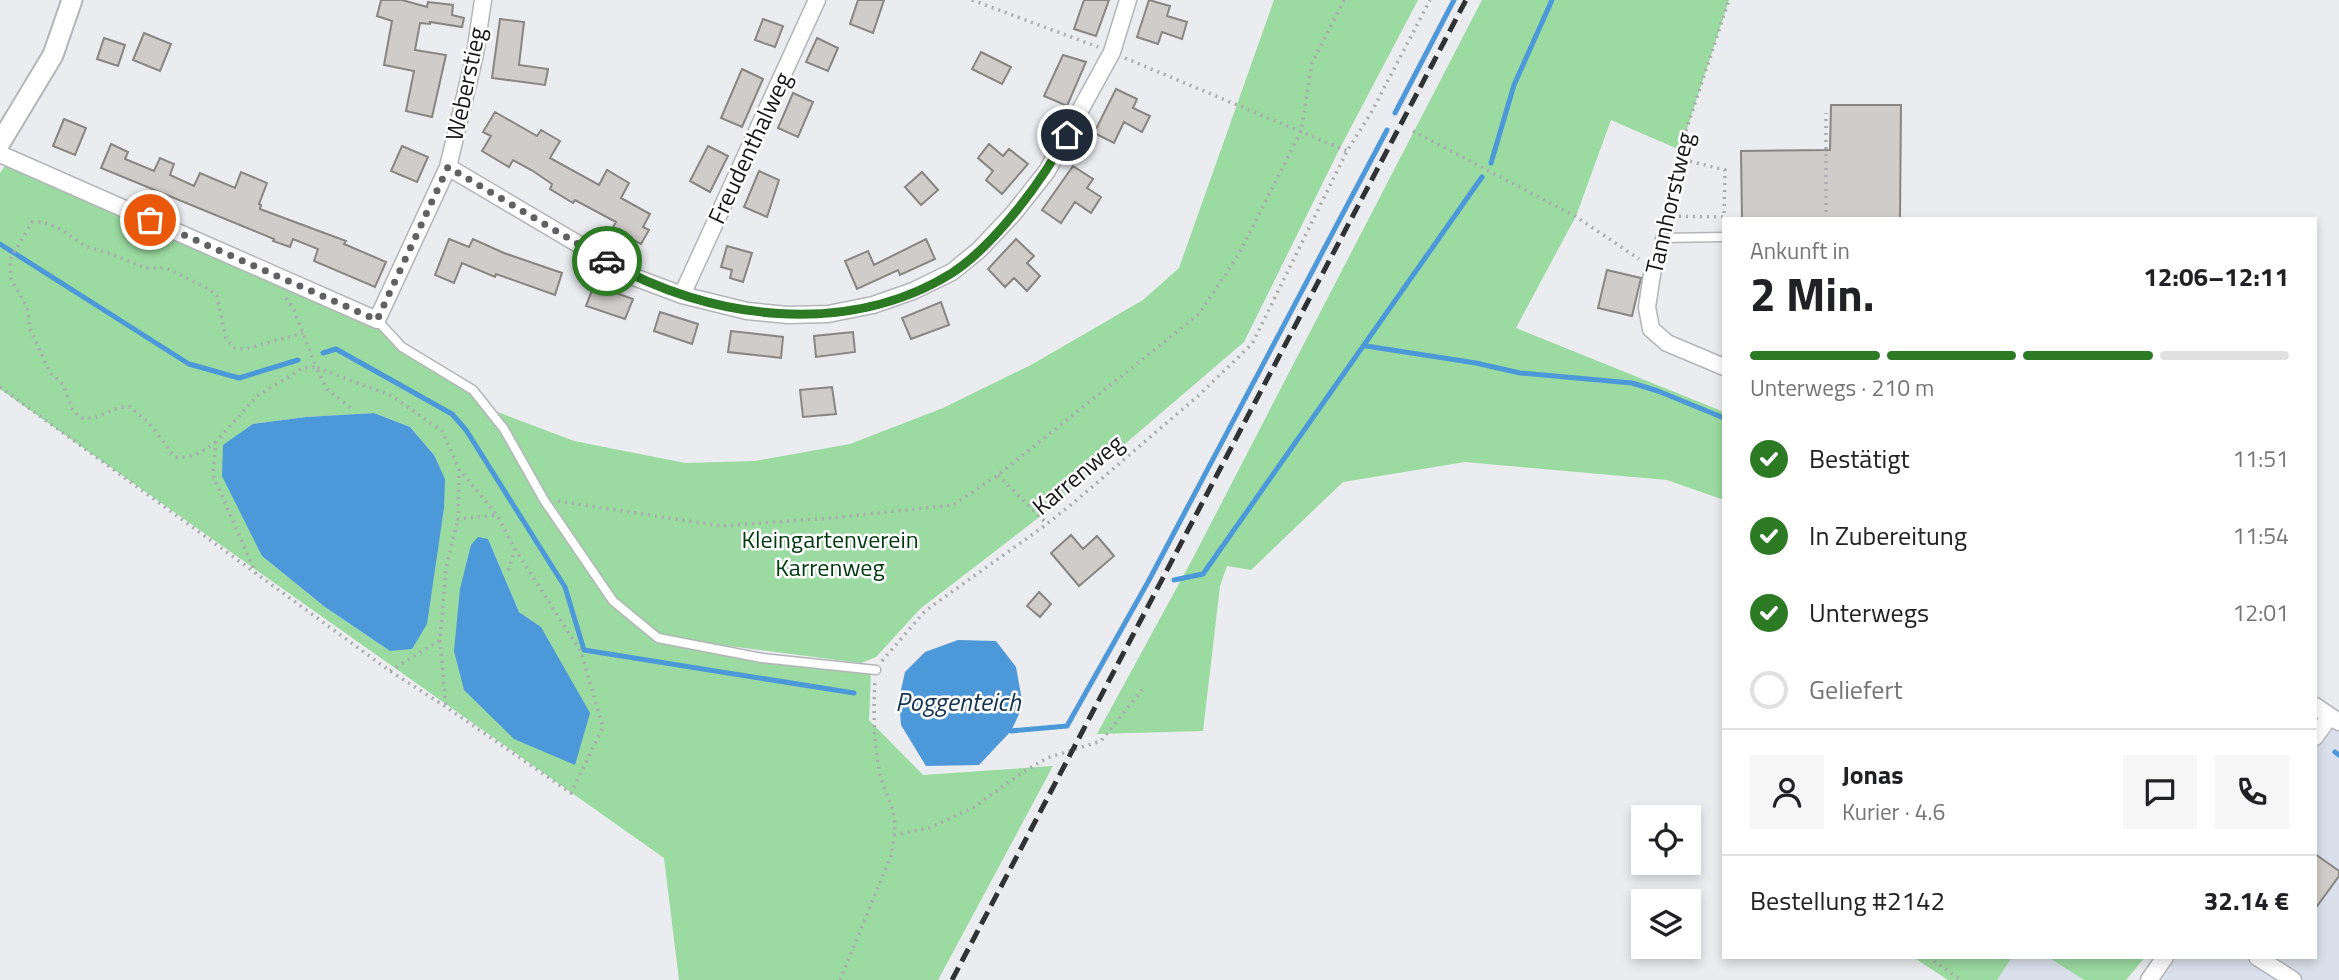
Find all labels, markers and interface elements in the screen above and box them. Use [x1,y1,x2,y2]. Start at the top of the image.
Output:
street label: Weberstieg [435,24,495,144]
street label: Freudenthalweg [698,66,800,230]
pin [1037,105,1097,165]
icon: home [1048,116,1086,154]
street label: Tannhorstweg [1635,128,1703,277]
pin [120,190,180,250]
icon: bag [131,201,169,239]
courier [572,226,642,296]
text: Ankunft in [1750,233,1850,268]
icon: car [588,242,626,280]
text: 12:06–12:11 [2143,257,2289,296]
text: 2 Min. [1750,259,1874,329]
text: Unterwegs · 210 m [1750,370,1934,405]
street label: Karrenweg [1024,425,1131,523]
text: Bestätigt [1809,439,1910,478]
icon: check [1750,440,1788,478]
text: 11:51 [2232,441,2289,476]
text: In Zubereitung [1809,516,1967,555]
icon: check [1750,517,1788,555]
text: 11:54 [2232,518,2289,553]
park label: Kleingartenverein Karrenweg [741,521,919,585]
text: Unterwegs [1809,593,1929,632]
icon: check [1750,594,1788,632]
text: 12:01 [2232,595,2289,630]
text: Geliefert [1809,670,1903,709]
water label: Poggenteich [895,682,1022,721]
button: person [1750,755,1824,829]
text: Jonas [1842,755,1904,794]
button: chat [2123,755,2197,829]
button: phone [2215,755,2289,829]
text: Kurier · 4.6 [1842,794,1945,829]
map controls [1631,805,1701,959]
button: locate [1631,805,1701,875]
text: Bestellung #2142 [1750,881,1945,920]
text: 32.14 € [2204,881,2289,920]
button: layers [1631,889,1701,959]

